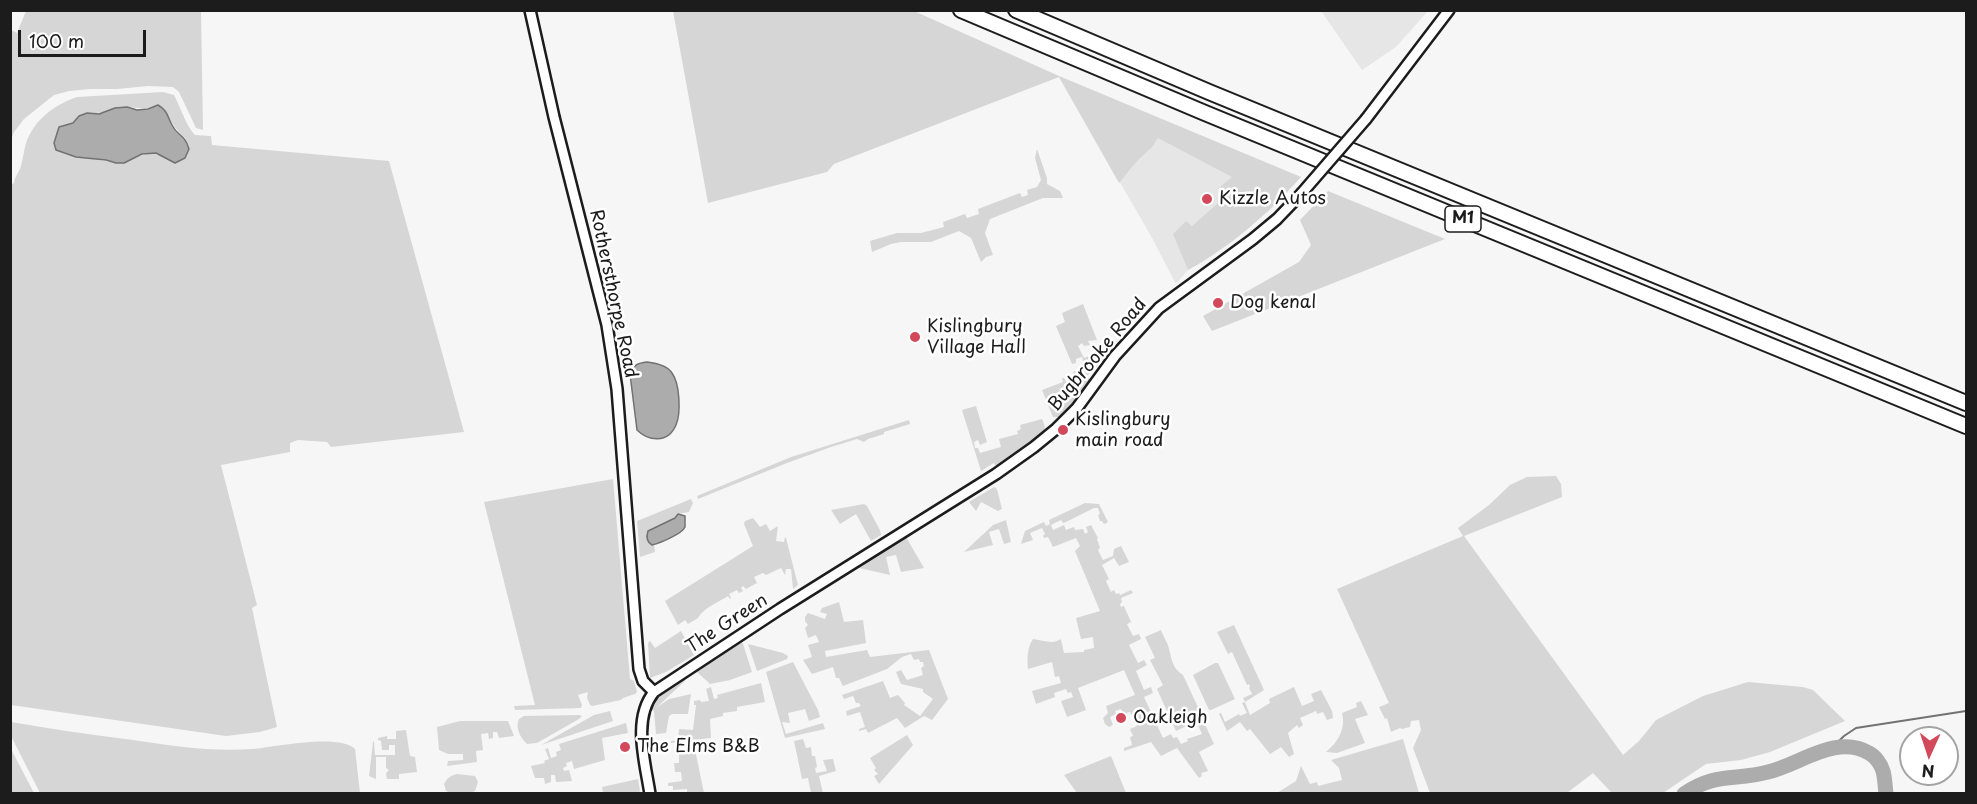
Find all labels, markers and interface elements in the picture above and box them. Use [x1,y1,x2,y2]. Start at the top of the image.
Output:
scale bar [21,18,148,56]
text: 100 m [29,27,84,54]
place label: Kizzle Autos [1219,188,1326,210]
marker: Kizzle Autos [1200,192,1214,206]
road number: M1 [1445,206,1481,232]
street label: Rothersthorpe Road [585,208,641,380]
place label: Dog kenal [1230,292,1316,314]
street label: Bugbrooke Road [1045,294,1151,416]
marker: Dog kenal [1211,296,1225,310]
place label: Kislingbury Village Hall [927,316,1026,358]
marker: Kislingbury Village Hall [908,330,922,344]
place label: Kislingbury main road [1075,409,1171,452]
marker: Kislingbury main road [1056,423,1070,437]
street label: The Green [682,590,772,658]
place label: Oakleigh [1133,707,1208,729]
marker: Oakleigh [1114,711,1128,725]
north arrow [1899,726,1959,786]
place label: The Elms B&B [637,736,760,758]
marker: The Elms B&B [618,740,632,754]
text: N [1921,760,1935,784]

